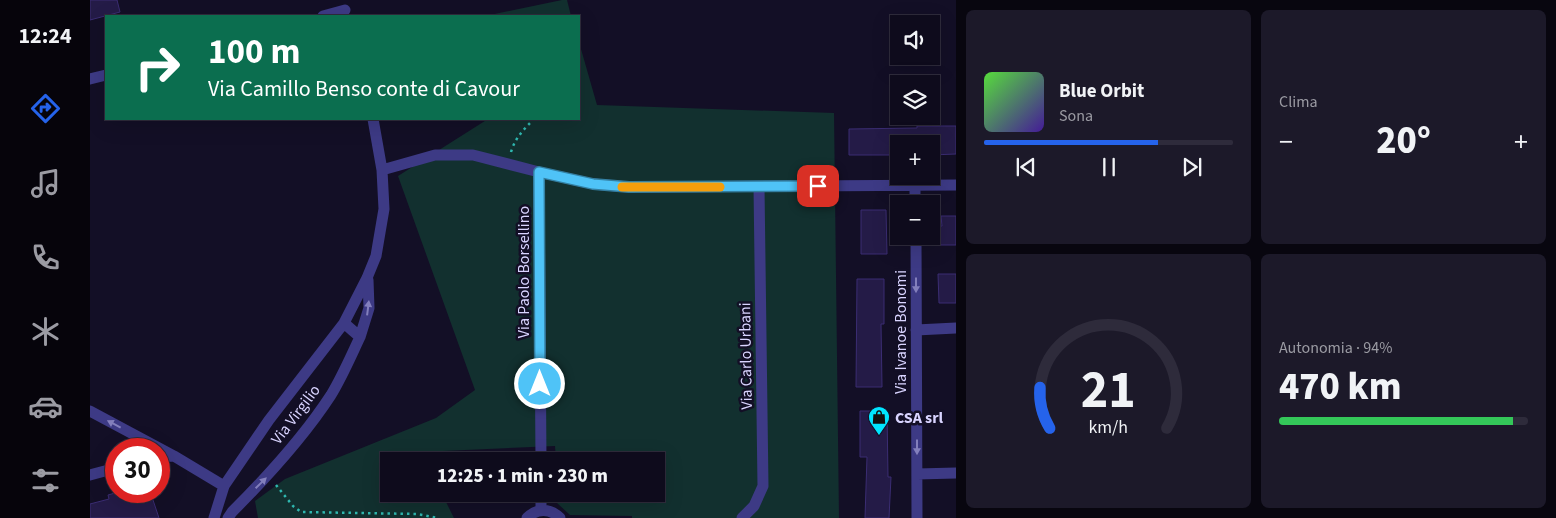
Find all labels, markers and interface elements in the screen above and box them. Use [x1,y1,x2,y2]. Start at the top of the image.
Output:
map controls [890,15,940,245]
button: sound [890,15,940,65]
text: 12:24 [18,20,72,52]
text: 100 m [208,27,300,77]
icon: right [125,35,190,100]
text: Via Camillo Benso conte di Cavour [208,73,520,105]
button: layers [890,75,940,125]
text: Blue Orbit [1059,78,1144,105]
icon: directions [28,91,63,126]
text: Clima [1279,91,1317,113]
text: Sona [1059,105,1093,127]
text: 20° [1376,114,1431,168]
text: − [1279,122,1293,162]
text: + [1514,122,1528,162]
button: + [890,135,940,185]
icon: previous [1012,153,1040,181]
icon: pause [1095,153,1123,181]
icon: next [1178,153,1206,181]
pin [797,165,839,207]
icon: music [28,166,63,201]
icon: arrive [804,172,832,200]
button: − [890,195,940,245]
street label: Via Paolo Borsellino [513,206,535,338]
icon: phone [28,240,63,275]
street label: Via Ivanoe Bonomi [890,270,912,394]
one-way arrow [912,277,920,293]
one-way arrow [364,300,372,316]
street label: Via Carlo Urbani [734,302,758,410]
icon: climate [28,314,63,349]
text: Autonomia · 94% [1279,337,1392,359]
text: 21 [1081,354,1136,428]
position arrow [513,357,565,409]
text: 470 km [1279,360,1401,414]
street label: Via Virgilio [266,380,326,449]
icon: car [28,389,63,424]
shop icon: CSA srl [867,405,891,436]
place label: CSA srl [895,407,944,429]
text: km/h [1089,415,1128,440]
one-way arrow [107,420,121,428]
speed limit sign: 30 [105,438,170,503]
one-way arrow [913,440,921,456]
icon: filters [28,463,63,498]
text: 12:25 · 1 min · 230 m [437,463,608,490]
one-way arrow [255,477,267,489]

